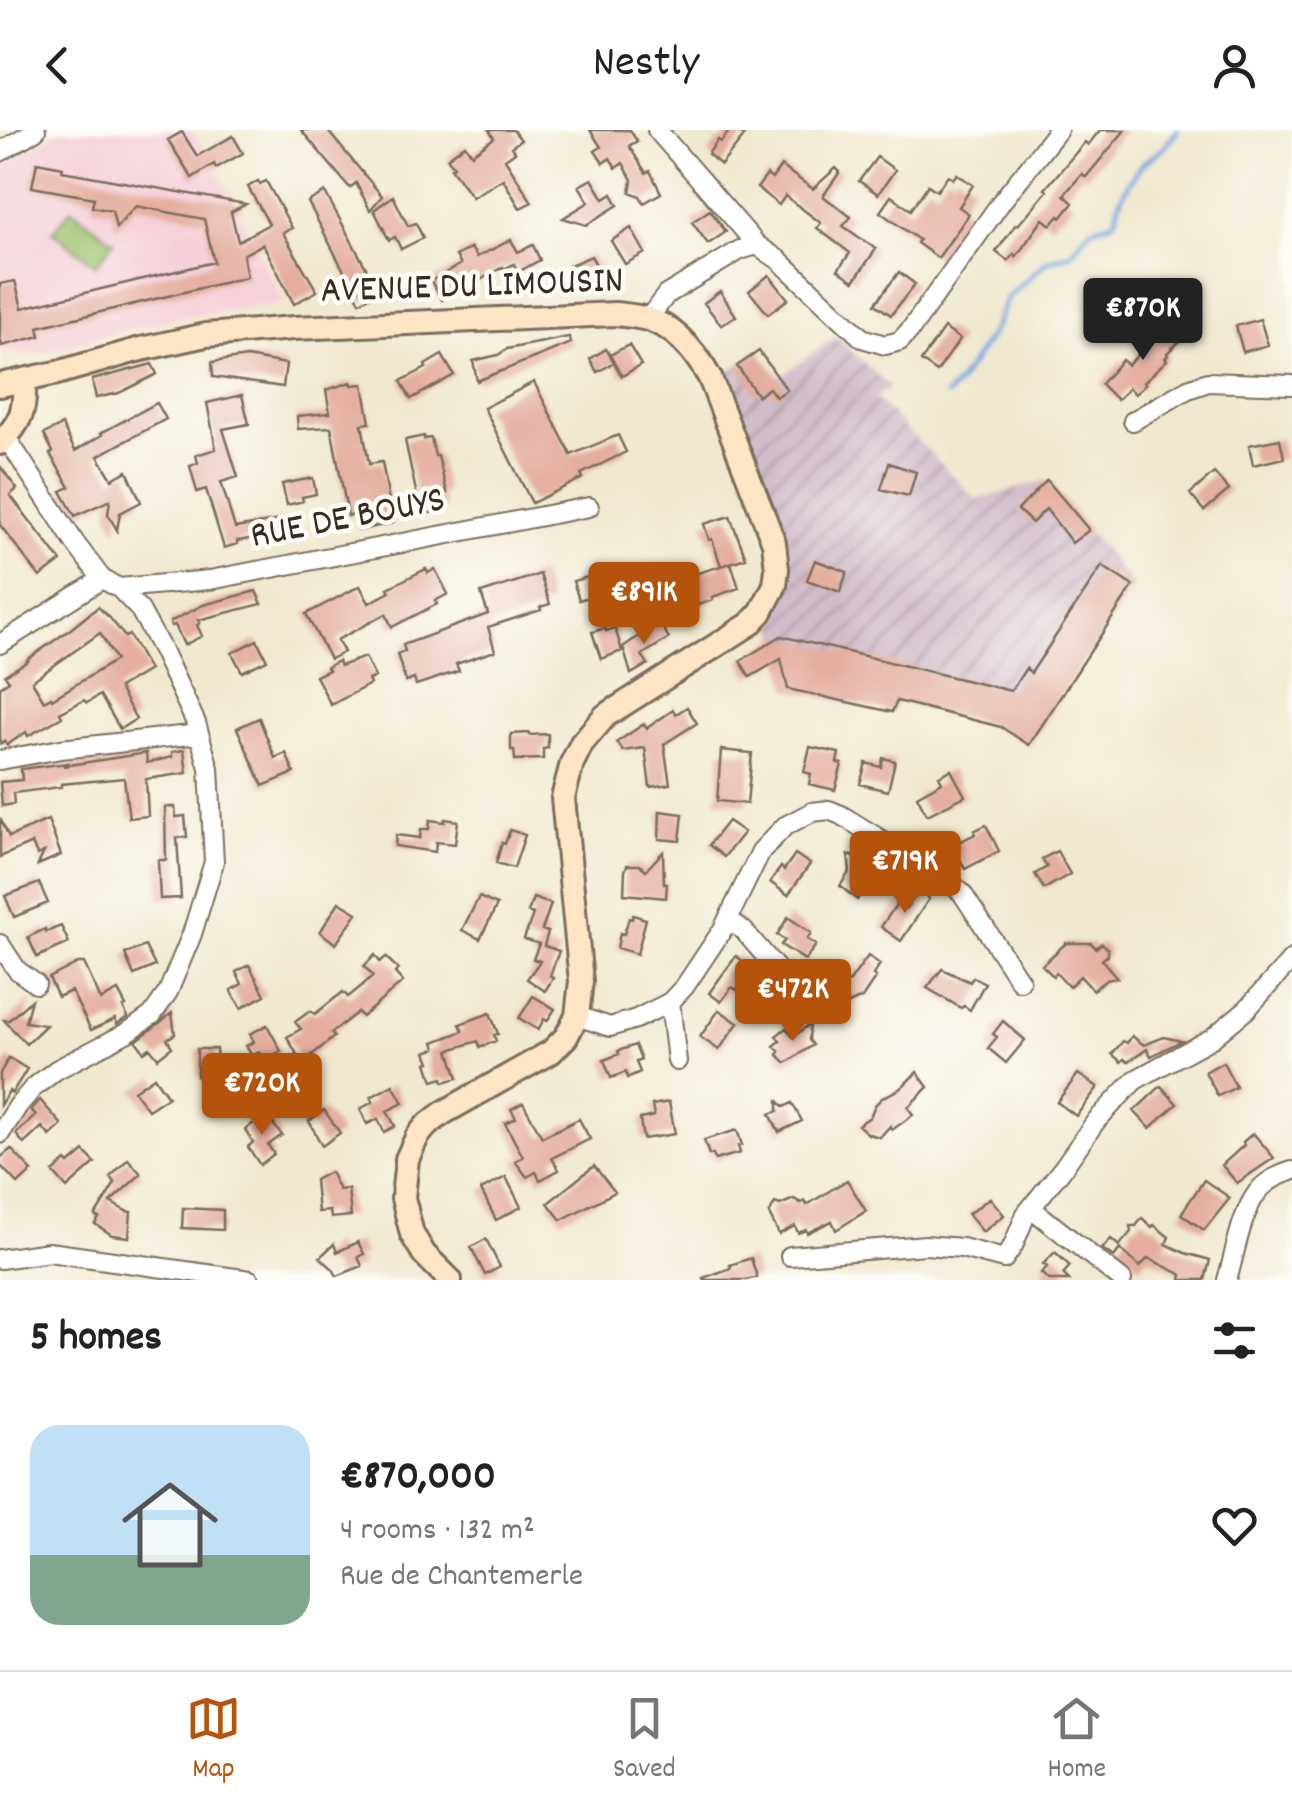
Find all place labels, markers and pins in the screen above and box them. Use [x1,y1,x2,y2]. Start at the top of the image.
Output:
pin: €870K [1073,278,1213,363]
pin: €891K [574,562,714,647]
pin: €719K [835,831,975,916]
pin: €472K [723,959,863,1044]
pin: €720K [192,1053,332,1138]

